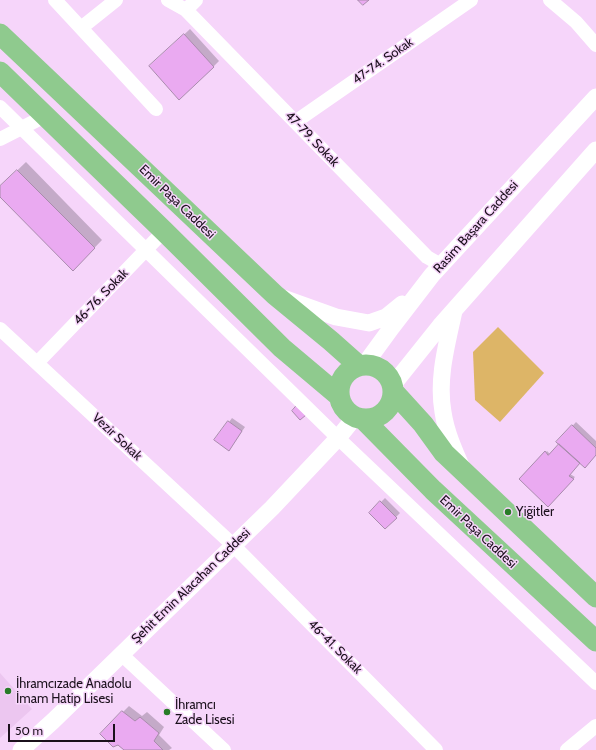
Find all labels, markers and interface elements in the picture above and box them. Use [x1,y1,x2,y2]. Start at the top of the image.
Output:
street label: 47-74. Sokak [350,34,416,88]
street label: 47-79. Sokak [282,108,342,170]
street label: Emir Paşa Caddesi [136,162,218,242]
street label: Rasim Başara Caddesi [430,178,522,276]
street label: 46-76. Sokak [70,266,132,328]
street label: Vezir Sokak [89,410,145,464]
street label: Emir Paşa Caddesi [436,492,520,572]
place label: Yiğitler [516,504,554,520]
marker: Yiğitler [503,507,513,517]
street label: Şehit Emin Alacahan Caddesi [128,525,254,647]
street label: 46-41. Sokak [305,617,365,677]
place label: İhramcızade Anadolu İmam Hatip Lisesi [16,676,132,707]
marker: İhramcızade Anadolu İmam Hatip Lisesi [3,686,13,696]
place label: İhramcı Zade Lisesi [175,697,234,728]
marker: İhramcı Zade Lisesi [162,707,172,717]
scale bar [10,716,117,742]
text: 50 m [15,723,43,738]

